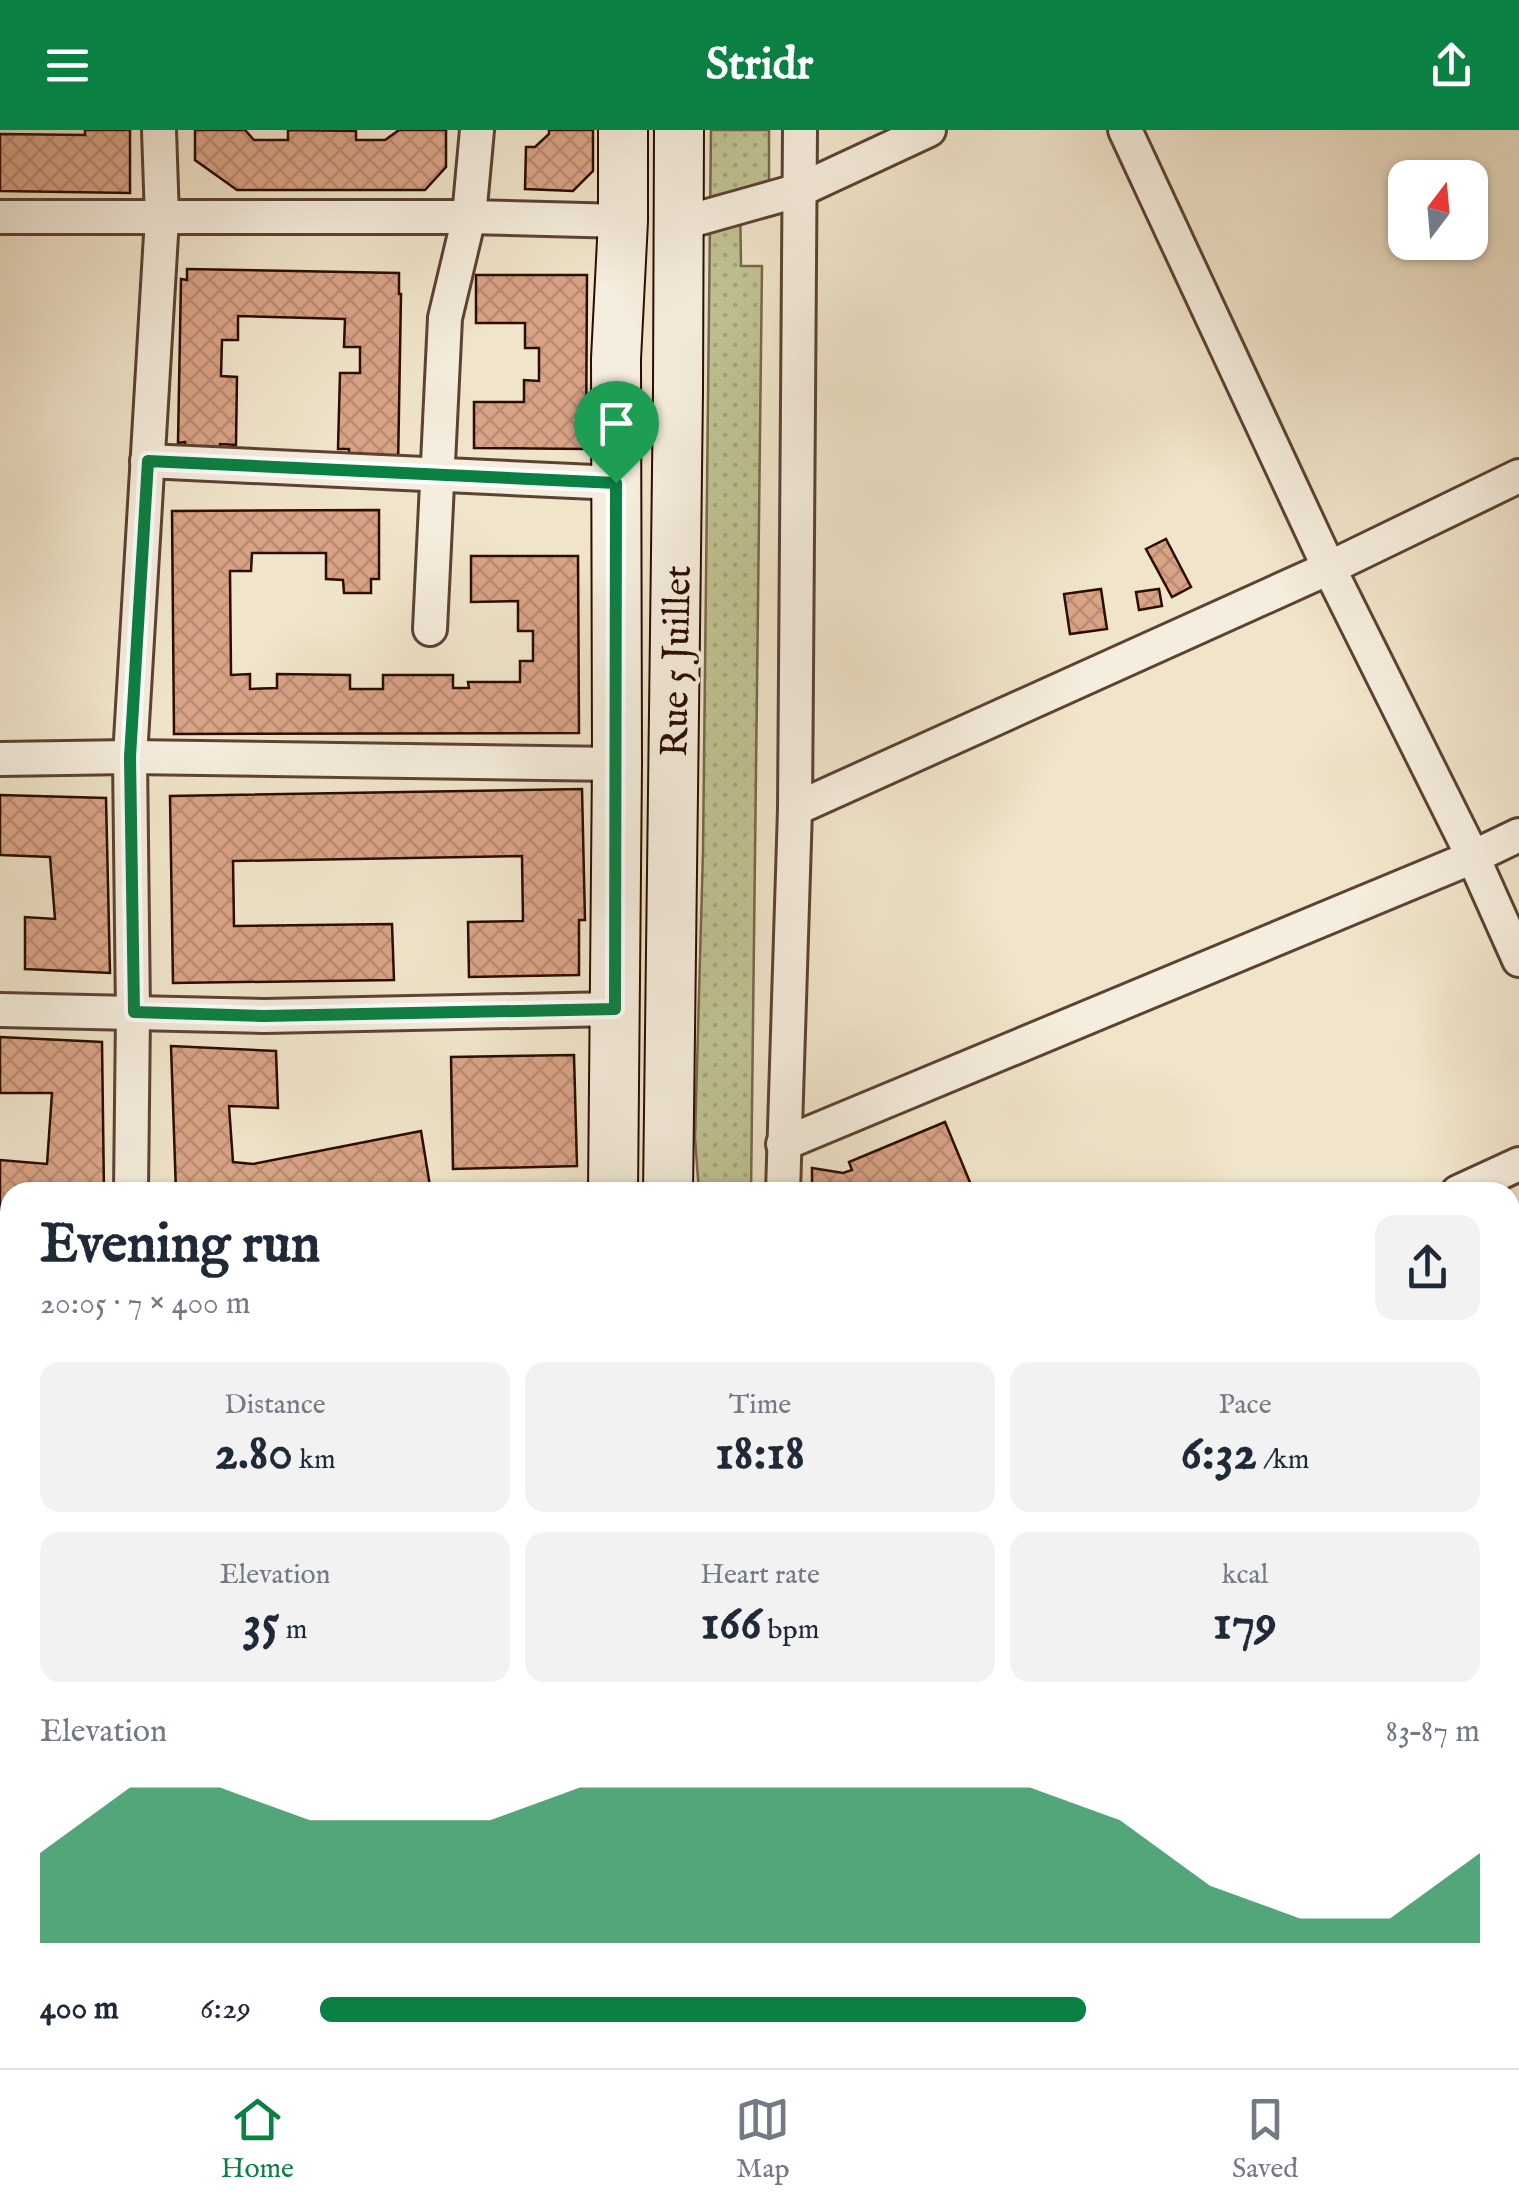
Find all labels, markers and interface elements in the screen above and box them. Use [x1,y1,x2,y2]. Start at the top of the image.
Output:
text: Stridr [706,37,813,94]
icon: menu [40,38,95,93]
icon: share [1424,38,1479,93]
north arrow [1388,160,1488,260]
map controls [1388,160,1488,260]
pin [574,381,659,484]
icon: arrive [589,396,644,451]
street label: Rue 5 Juillet [652,565,704,757]
text: Evening run [40,1211,320,1281]
button: share [1375,1215,1480,1320]
text: 20:05 · 7 × 400 m [40,1284,251,1325]
text: Distance [224,1388,326,1423]
text: Time [729,1388,791,1423]
text: Pace [1219,1388,1271,1423]
text: 2.80 [214,1423,293,1486]
text: 18:18 [715,1423,805,1486]
text: 6:32 [1181,1423,1257,1486]
text: km [293,1443,336,1478]
text: /km [1257,1443,1309,1478]
text: Elevation [219,1558,331,1593]
text: Heart rate [700,1558,820,1593]
text: kcal [1222,1558,1268,1593]
text: 35 [243,1593,280,1656]
text: 166 [701,1593,762,1656]
text: 179 [1213,1593,1277,1656]
text: m [280,1613,307,1648]
text: bpm [762,1613,819,1648]
text: Elevation [40,1712,167,1753]
text: 83–87 m [1386,1712,1480,1753]
text: 400 m [40,1989,119,2030]
text: 6:29 [200,1989,251,2030]
tab: Home [221,2092,294,2187]
tab: Map [735,2092,790,2187]
tab: Saved [1232,2092,1298,2187]

